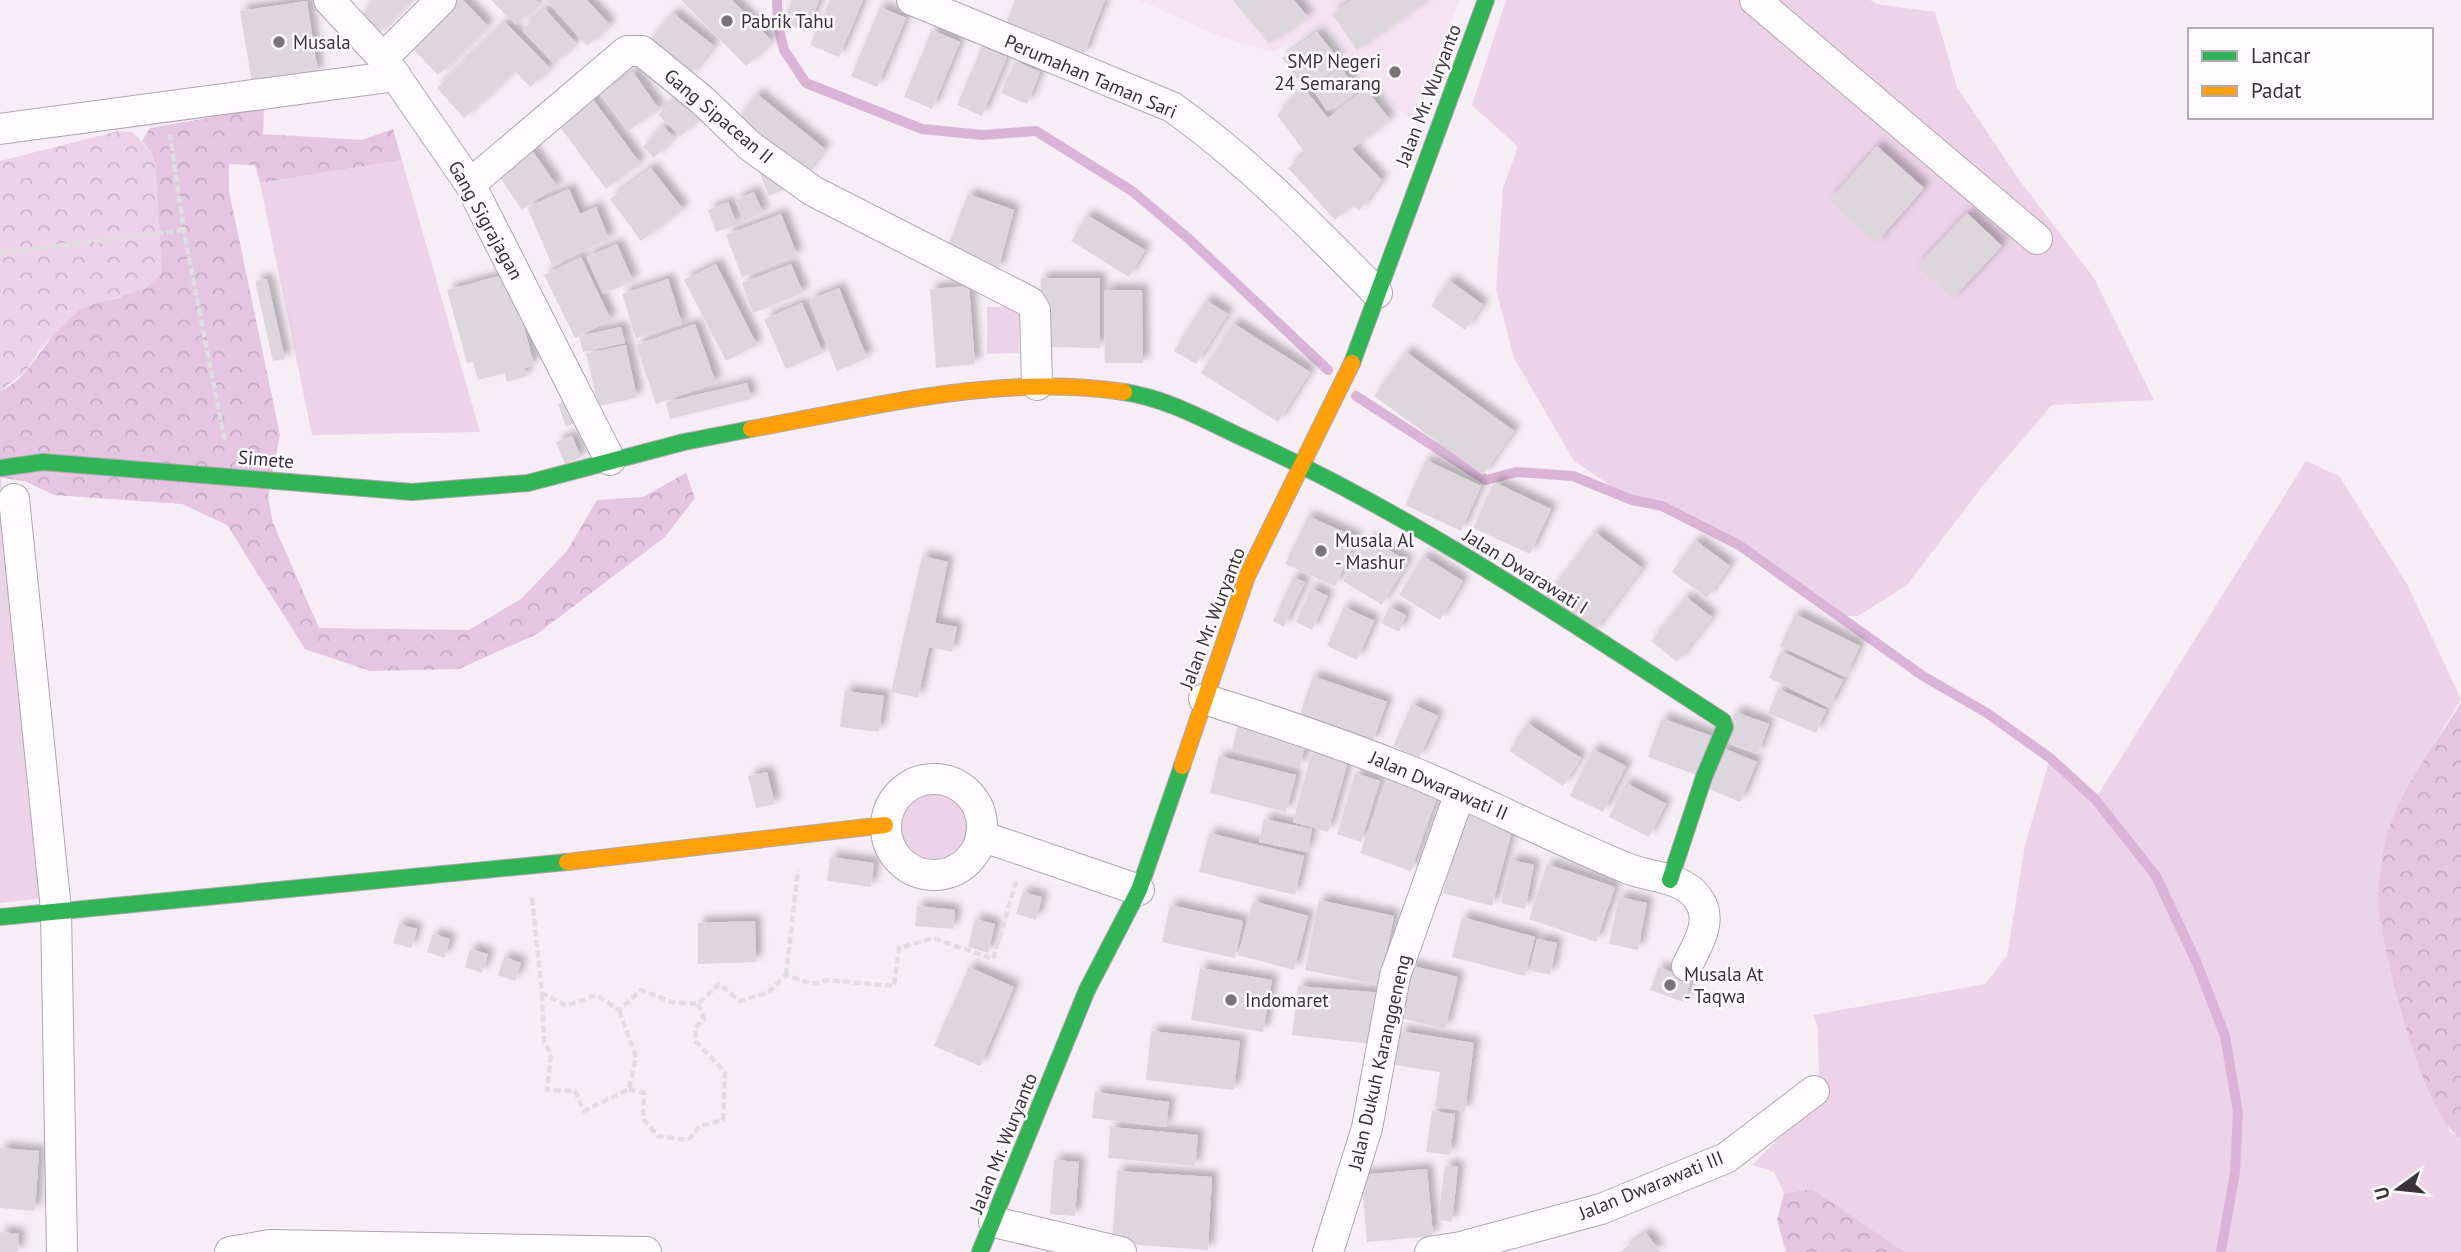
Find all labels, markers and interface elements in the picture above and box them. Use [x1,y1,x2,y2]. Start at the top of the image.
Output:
place label: Pabrik Tahu [741,9,834,33]
marker: Pabrik Tahu [719,13,735,29]
street label: Jalan Mr. Wuryanto [1390,21,1466,170]
legend [2188,28,2433,119]
street label: Perumahan Taman Sari [1001,29,1181,123]
place label: Musala [293,30,351,54]
marker: Musala [271,34,287,50]
text: Lancar [2251,42,2310,69]
place label: SMP Negeri 24 Semarang [1274,49,1381,95]
street label: Gang Sipacean II [659,63,779,169]
marker: SMP Negeri 24 Semarang [1387,64,1403,80]
text: Padat [2251,77,2301,104]
street label: Gang Sigrajagan [443,156,529,284]
street label: Simete [237,445,295,473]
street label: Jalan Dwarawati I [1458,523,1593,619]
place label: Musala Al - Mashur [1335,528,1414,574]
marker: Musala Al - Mashur [1313,543,1329,559]
street label: Jalan Mr. Wuryanto [1174,544,1250,693]
street label: Jalan Dwarawati II [1365,745,1512,825]
street label: Jalan Dukuh Karanggeneng [1342,952,1415,1173]
place label: Musala At - Taqwa [1684,962,1764,1008]
marker: Musala At - Taqwa [1662,977,1678,993]
place label: Indomaret [1245,988,1329,1012]
marker: Indomaret [1223,992,1239,1008]
street label: Jalan Mr. Wuryanto [963,1069,1042,1218]
street label: Jalan Dwarawati III [1574,1145,1727,1225]
north arrow [2363,1154,2433,1224]
text: U [2368,1185,2395,1202]

